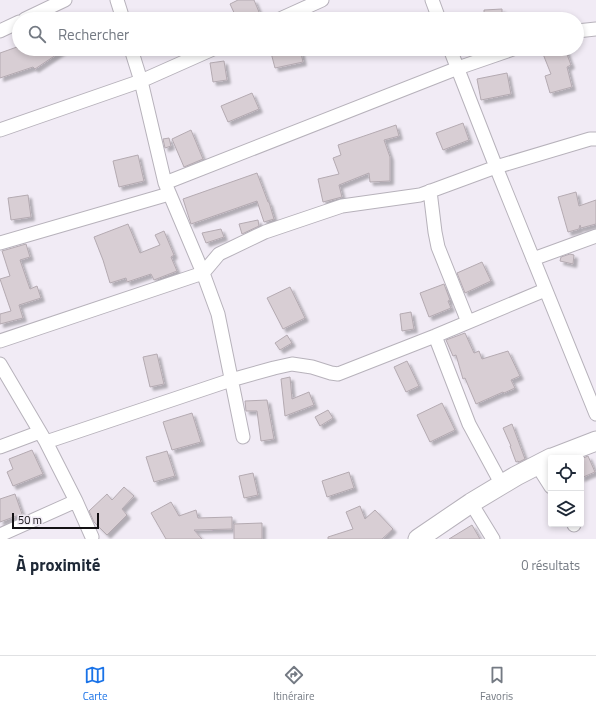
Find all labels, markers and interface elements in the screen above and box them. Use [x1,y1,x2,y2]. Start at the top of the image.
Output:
search box [12,12,584,56]
icon: search [26,23,48,45]
text: Rechercher [58,23,129,46]
map controls [548,455,584,527]
button: locate [548,455,584,491]
button: layers [548,491,584,527]
scale bar [12,511,99,530]
text: 50 m [18,512,42,528]
text: À proximité [16,552,100,578]
text: 0 résultats [521,555,580,575]
tab: Carte [83,664,107,704]
tab: Itinéraire [273,664,314,704]
tab: Favoris [480,664,513,704]

